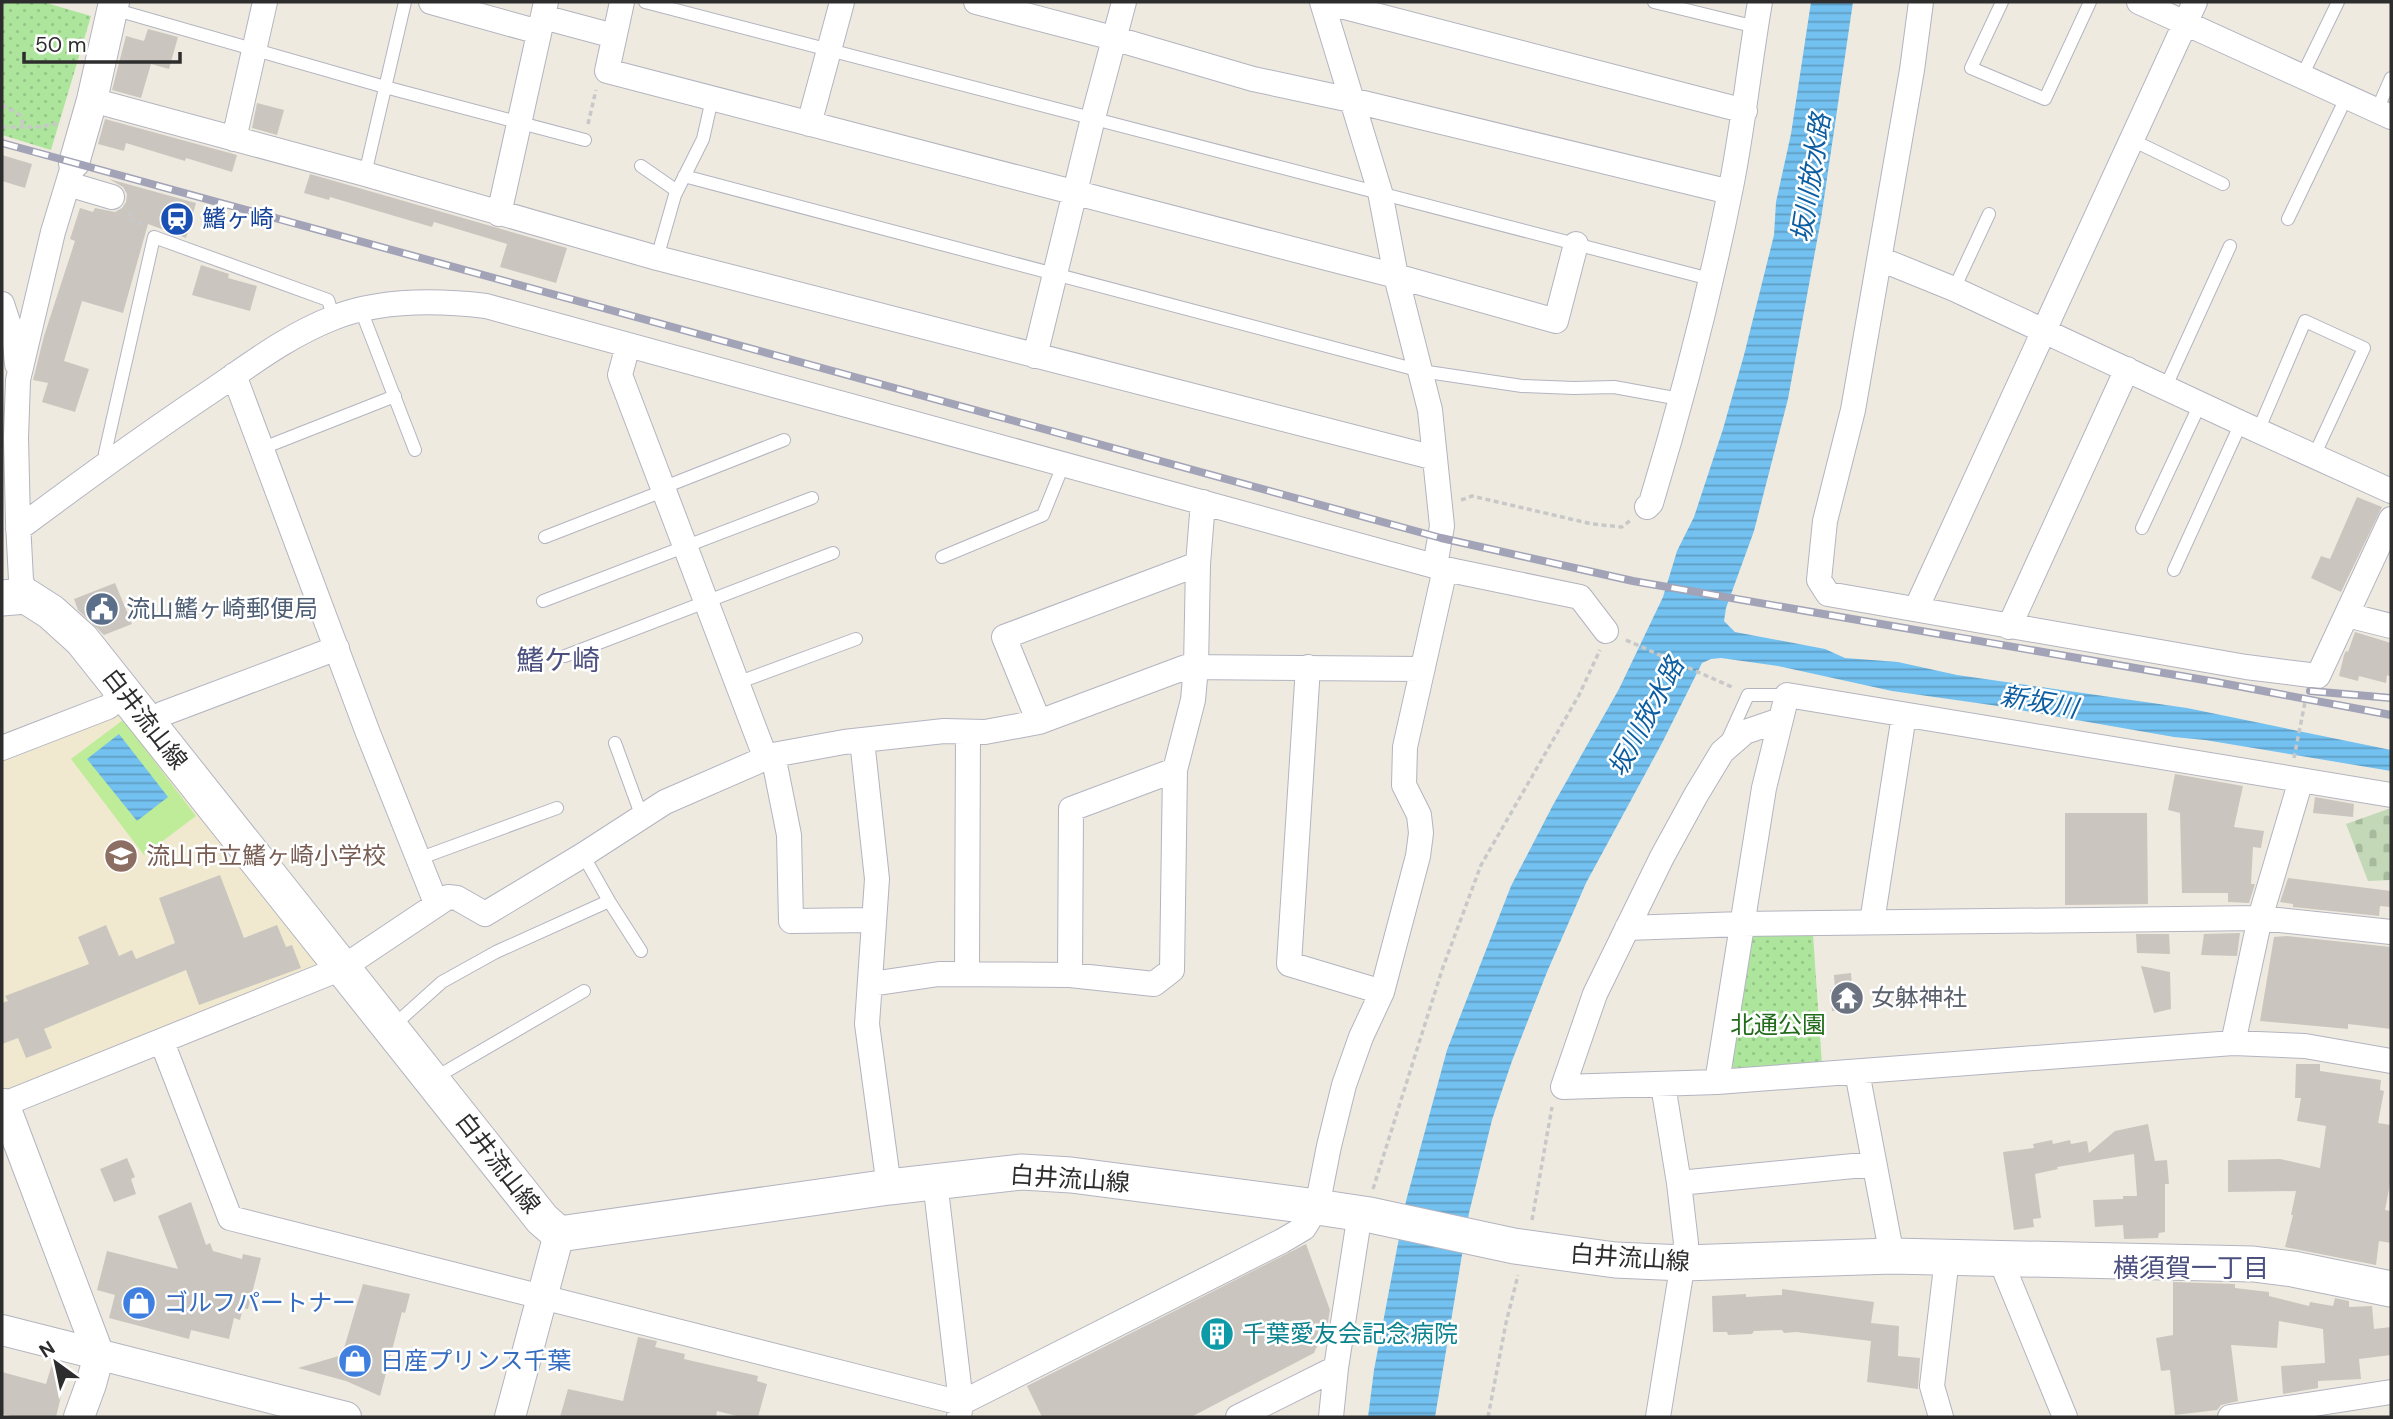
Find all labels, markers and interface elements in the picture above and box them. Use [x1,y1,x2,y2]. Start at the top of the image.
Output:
scale bar [24,21,180,65]
text: 50 m [35,31,86,59]
water label: 坂川放水路 [1784,109,1838,245]
station icon: 鰭ヶ崎 [158,200,196,238]
place label: 鰭ヶ崎 [202,203,274,234]
public building icon: 流山鰭ヶ崎郵便局 [83,590,121,628]
place label: 流山鰭ヶ崎郵便局 [126,593,318,624]
district label: 鰭ケ崎 [516,642,600,679]
water label: 坂川放水路 [1600,650,1692,782]
street label: 白井流山線 [96,662,195,776]
water label: 新坂川 [1998,678,2083,726]
school or university icon: 流山市立鰭ヶ崎小学校 [102,837,140,875]
place label: 流山市立鰭ヶ崎小学校 [146,840,386,871]
temple icon: 女躰神社 [1828,979,1866,1017]
place label: 女躰神社 [1871,982,1967,1013]
park label: 北通公園 [1730,1009,1826,1040]
street label: 白井流山線 [449,1106,548,1220]
street label: 白井流山線 [1009,1159,1131,1198]
street label: 白井流山線 [1569,1238,1691,1277]
district label: 横須賀一丁目 [2113,1251,2269,1285]
shop icon: ゴルフパートナー [120,1284,158,1322]
place label: ゴルフパートナー [164,1287,356,1318]
building icon: 千葉愛友会記念病院 [1198,1315,1236,1353]
place label: 千葉愛友会記念病院 [1242,1318,1458,1349]
north arrow [21,1328,91,1398]
text: N [34,1335,60,1363]
shop icon: 日産プリンス千葉 [336,1342,374,1380]
place label: 日産プリンス千葉 [380,1345,572,1376]

